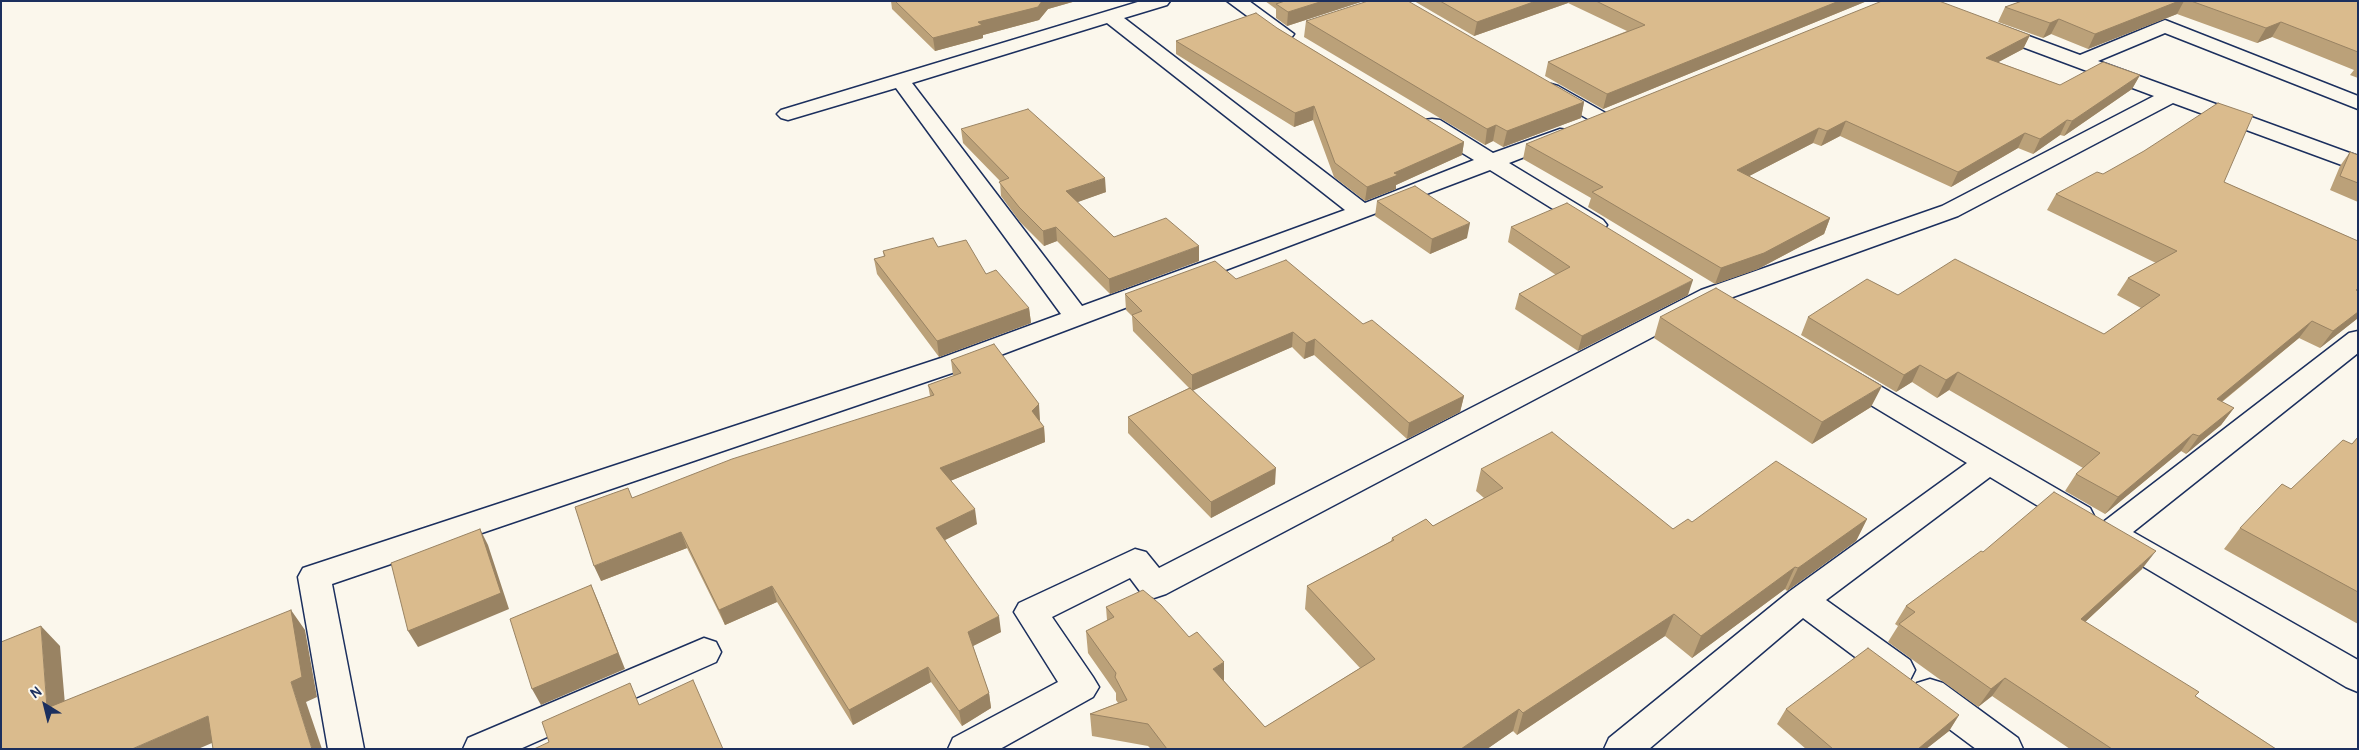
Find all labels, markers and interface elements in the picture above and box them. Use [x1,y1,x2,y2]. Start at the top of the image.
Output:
north arrow [20,680,70,730]
text: N [27,683,45,702]

